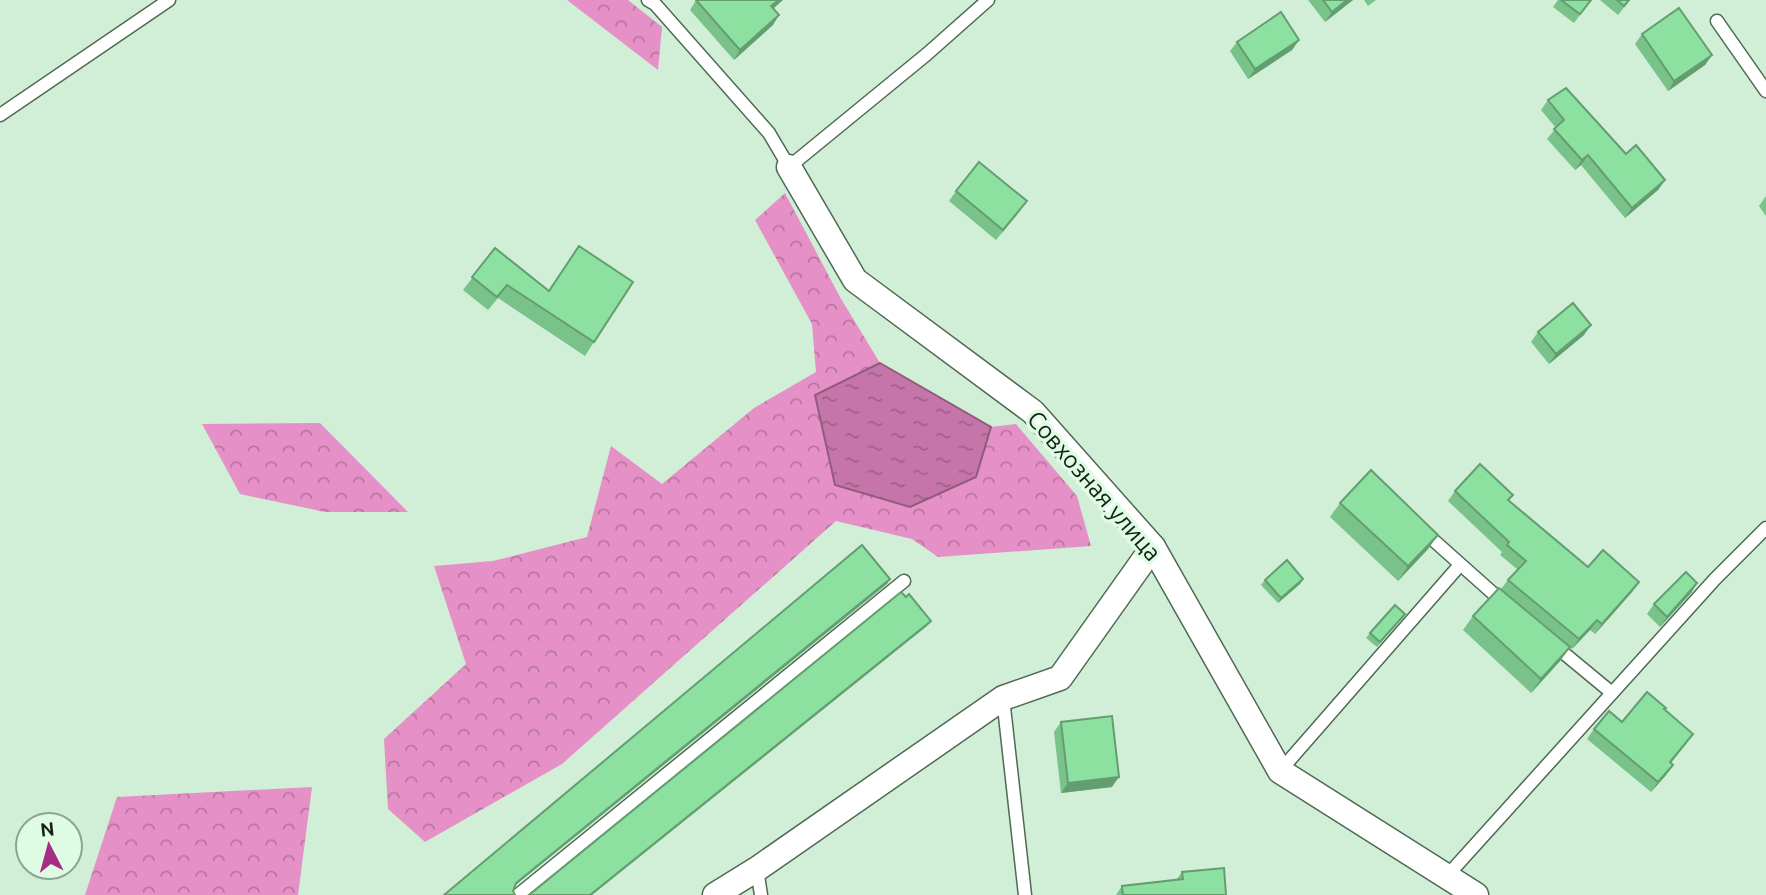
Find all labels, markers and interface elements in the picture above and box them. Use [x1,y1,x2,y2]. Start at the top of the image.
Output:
street label: Совхозная улица [1022,405,1167,566]
north arrow [14,811,84,881]
text: N [39,817,55,841]

